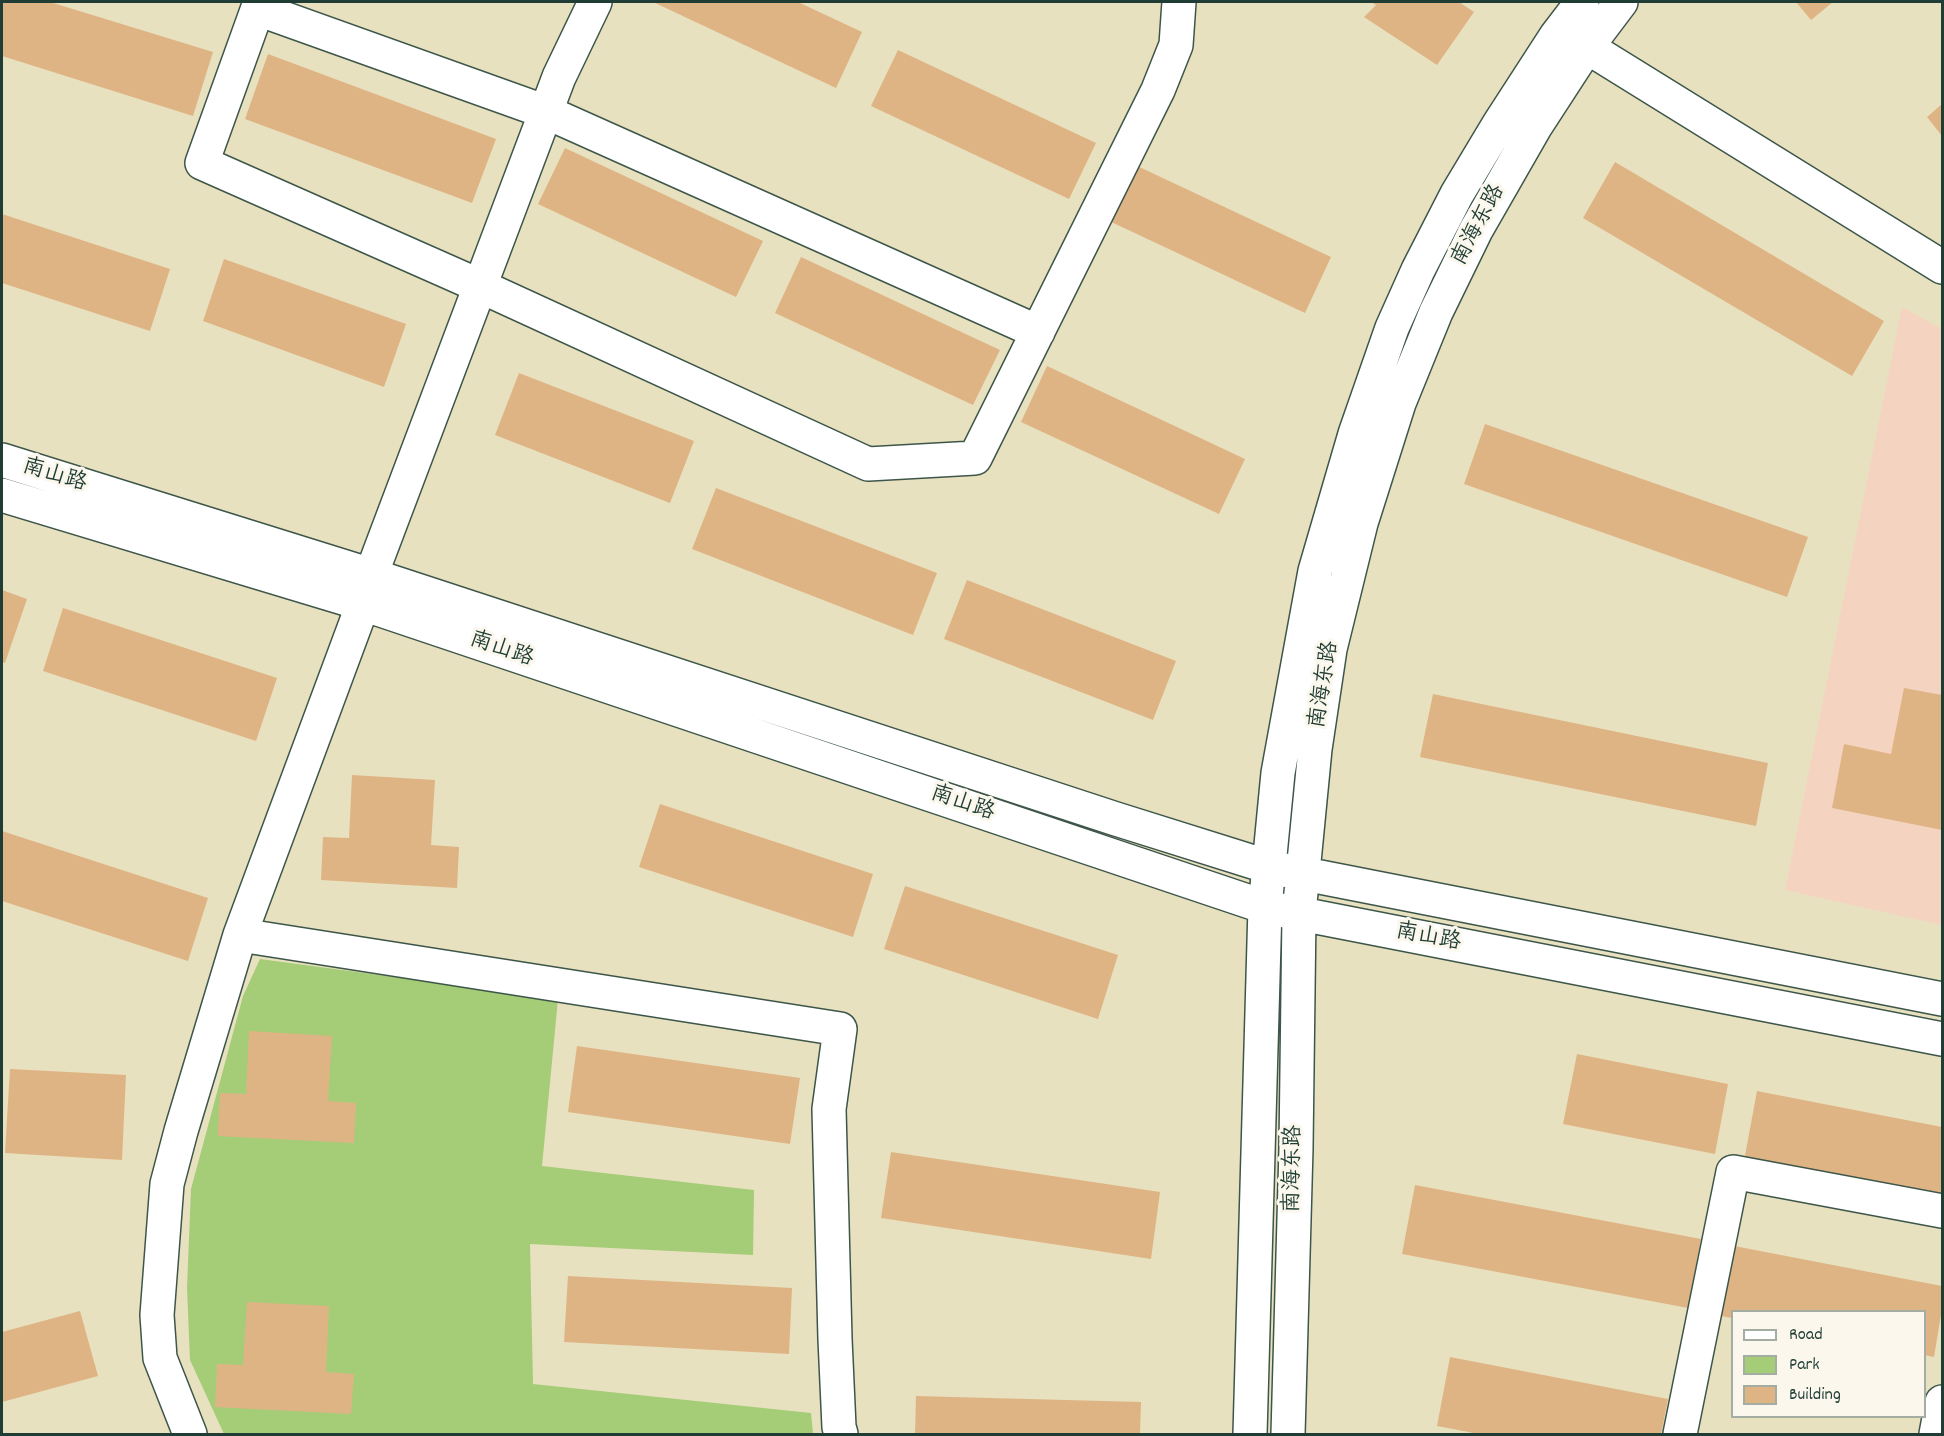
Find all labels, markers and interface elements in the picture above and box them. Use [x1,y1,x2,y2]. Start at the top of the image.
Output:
street label: 南海东路 [1448,181,1512,271]
street label: 南山路 [19,455,89,499]
street label: 南山路 [466,628,536,674]
street label: 南海东路 [1306,639,1346,731]
street label: 南山路 [927,782,997,828]
street label: 南山路 [1393,920,1463,958]
street label: 南海东路 [1281,1125,1309,1213]
legend [1731,1310,1926,1418]
text: Road [1789,1323,1823,1348]
text: Park [1789,1353,1820,1378]
text: Building [1789,1383,1841,1408]

